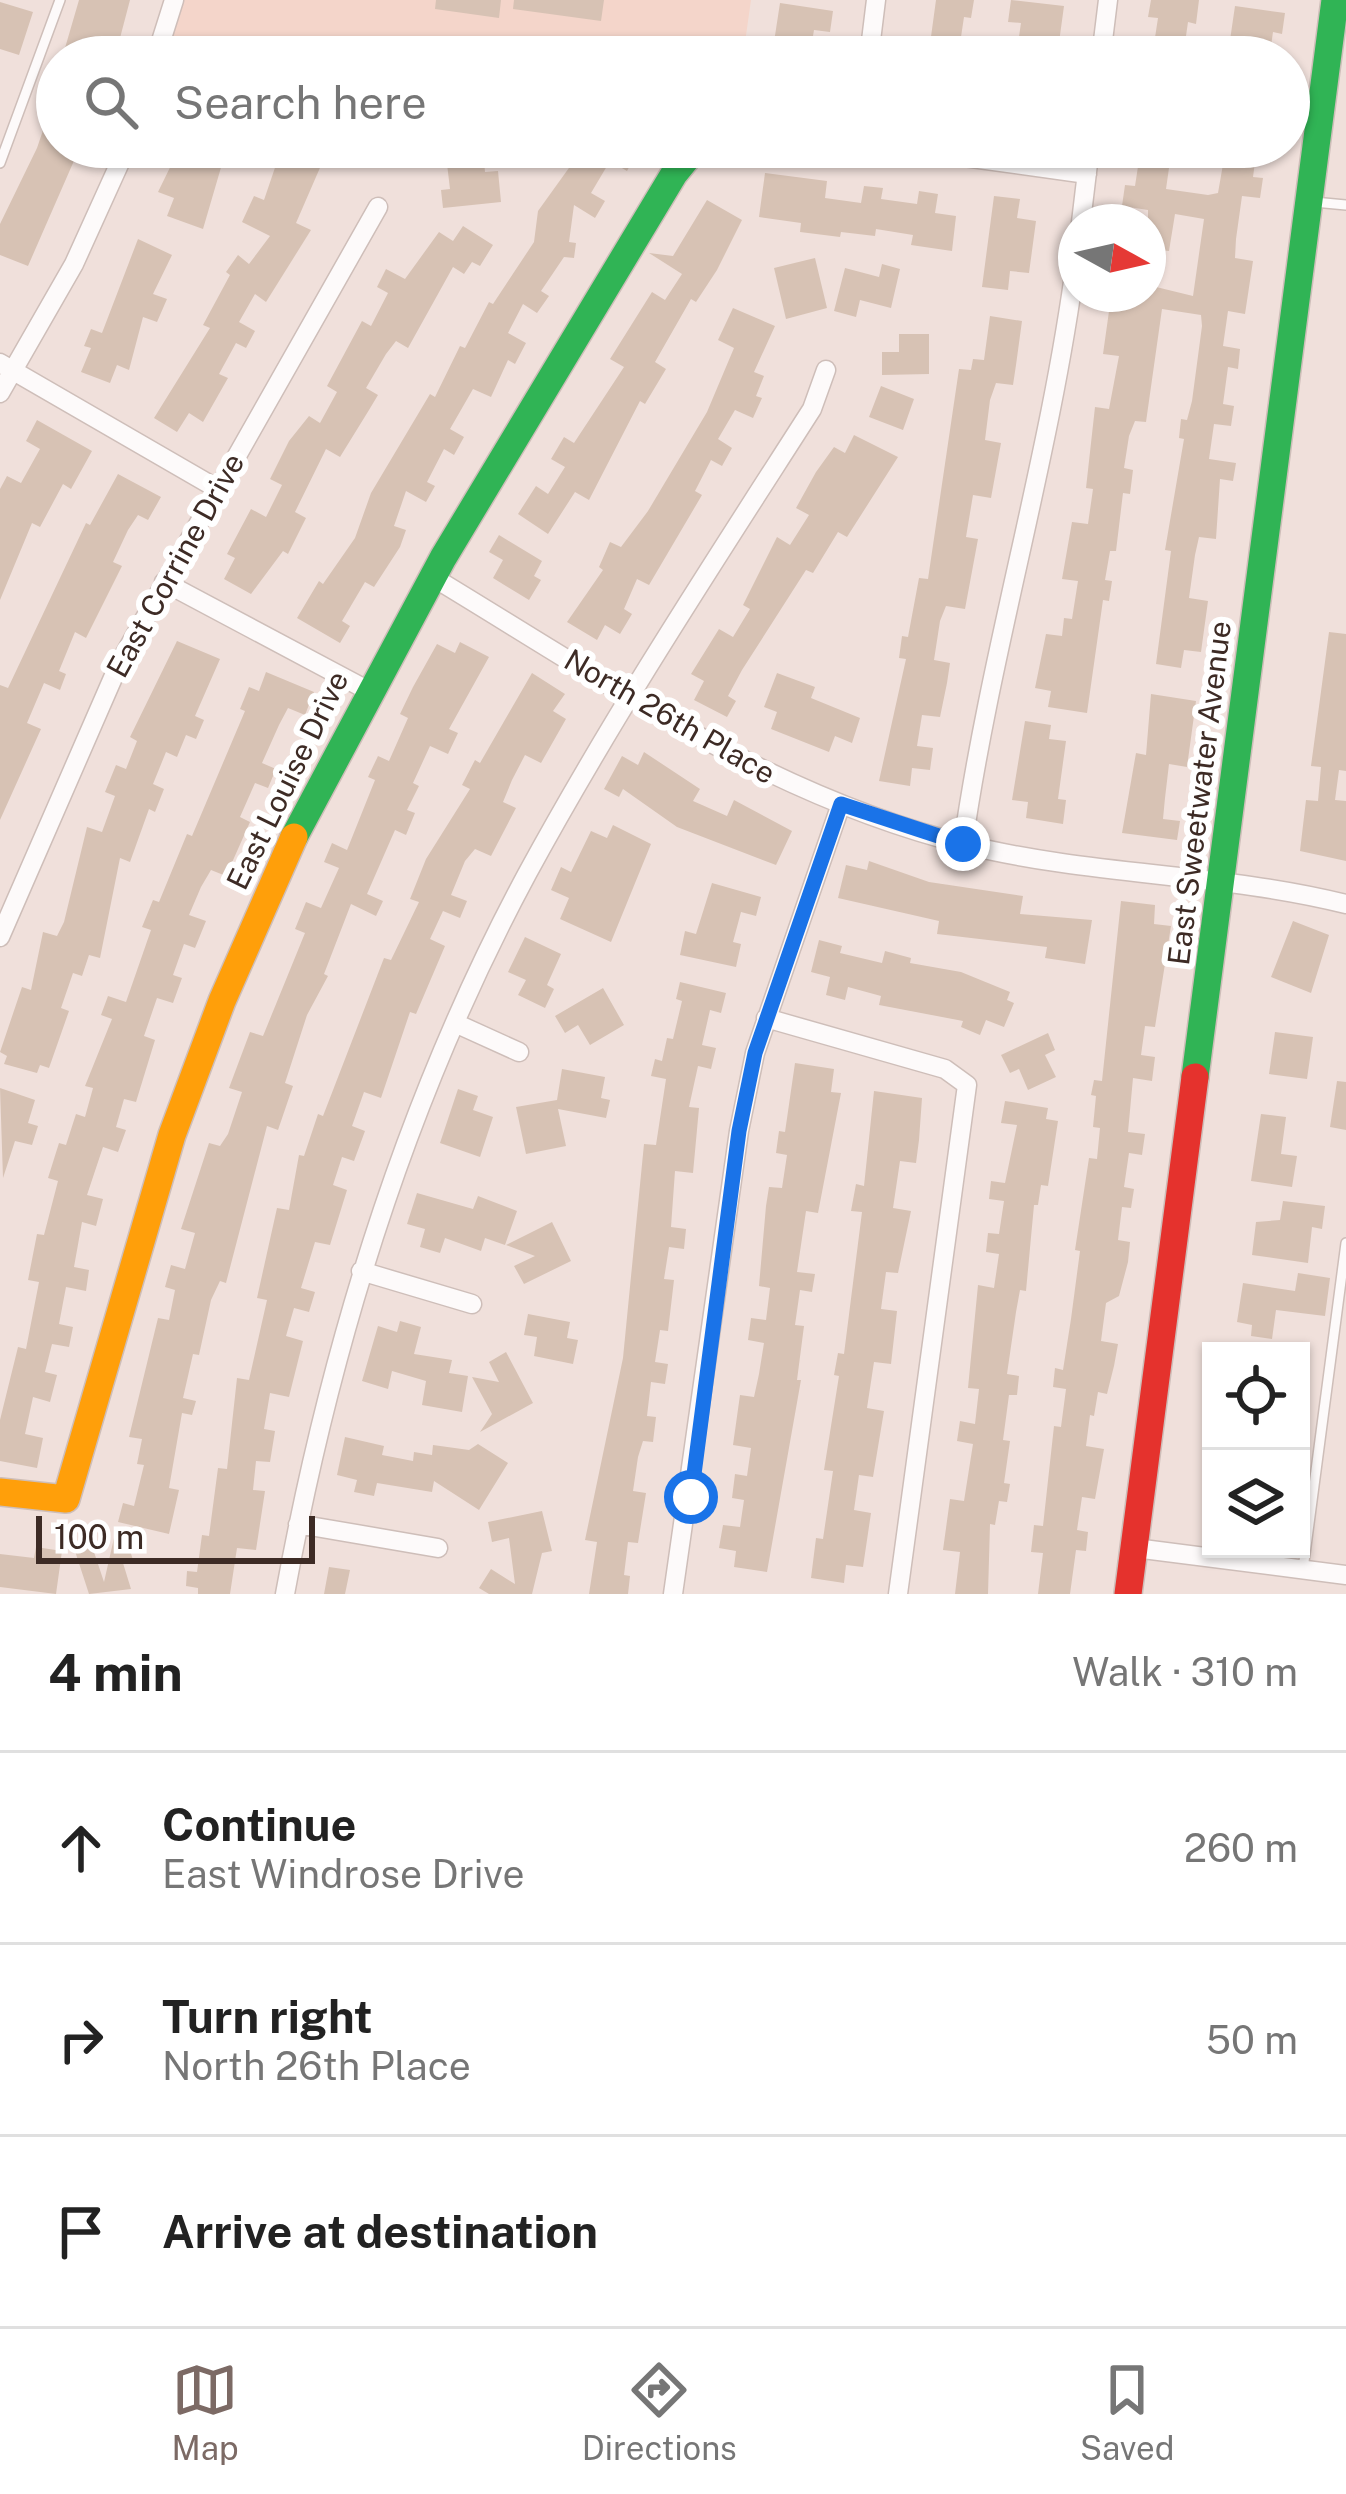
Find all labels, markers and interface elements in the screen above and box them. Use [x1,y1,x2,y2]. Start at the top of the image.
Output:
search box [36,36,1310,168]
icon: search [78,69,144,135]
text: Search here [174,76,427,129]
north arrow [1058,204,1166,312]
street label: East Corrine Drive [99,447,251,683]
street label: East Sweetwater Avenue [1160,619,1238,967]
street label: North 26th Place [558,641,782,791]
street label: East Louise Drive [219,665,355,895]
route end [936,817,990,871]
map controls [1202,1342,1310,1558]
button: locate [1202,1342,1310,1450]
button: layers [1202,1450,1310,1558]
route start [664,1470,718,1524]
scale bar [36,1510,315,1563]
text: 100 m [54,1518,144,1556]
text: 4 min [48,1643,183,1702]
text: Walk · 310 m [1072,1649,1298,1695]
text: Continue [162,1798,356,1851]
icon: ahead [48,1815,114,1881]
text: 260 m [1184,1825,1298,1871]
text: East Windrose Drive [162,1851,525,1897]
text: Turn right [162,1990,373,2043]
icon: right [48,2007,114,2073]
text: 50 m [1206,2017,1298,2063]
text: North 26th Place [162,2043,471,2089]
icon: arrive [48,2199,114,2265]
text: Arrive at destination [162,2205,598,2258]
tab: Map [172,2357,239,2467]
tab: Directions [582,2357,737,2467]
tab: Saved [1080,2357,1174,2467]

